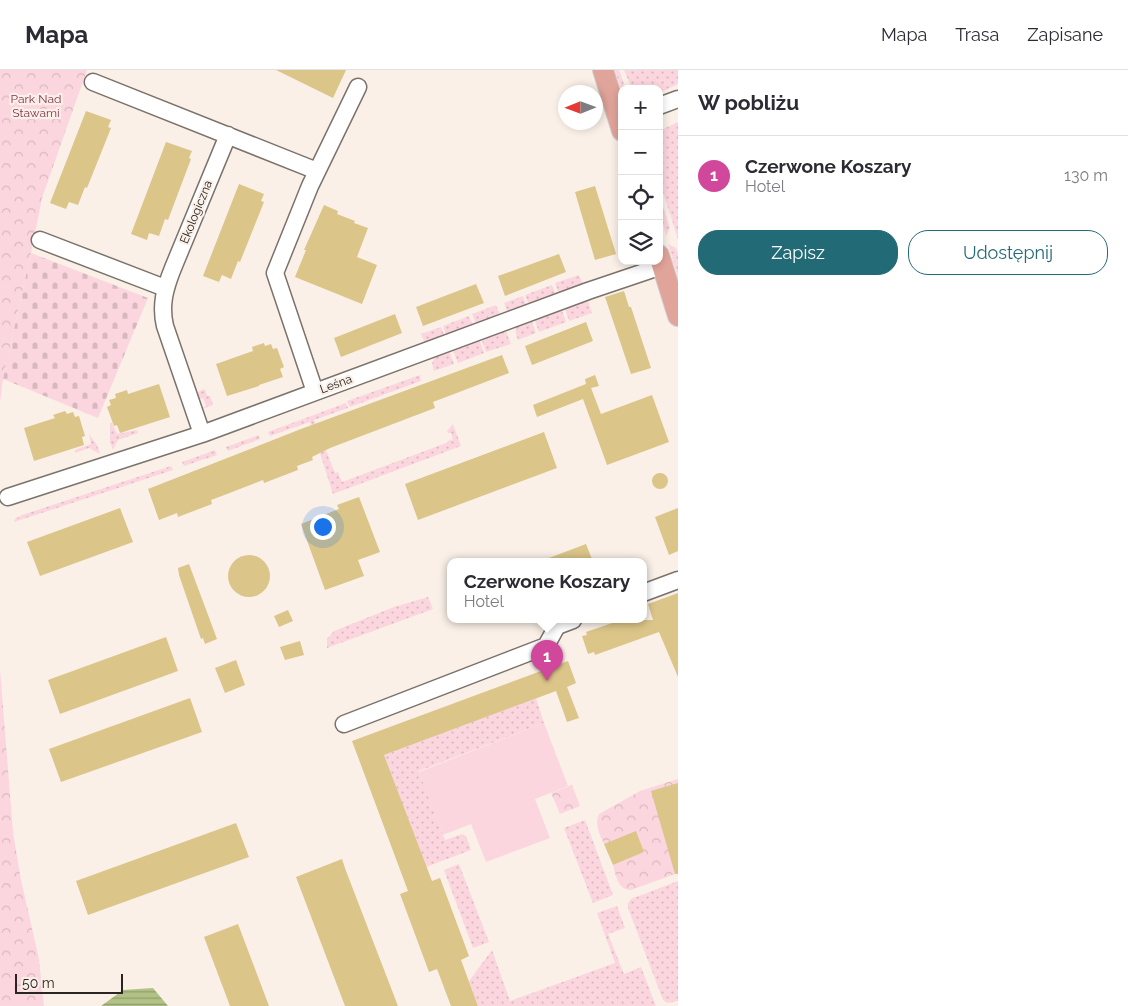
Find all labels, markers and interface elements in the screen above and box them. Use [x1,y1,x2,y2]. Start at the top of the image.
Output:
text: Mapa [25,20,88,49]
text: Mapa [881,24,927,45]
text: Trasa [955,24,999,45]
text: Zapisane [1027,24,1103,45]
north arrow [558,85,603,130]
map controls [618,85,663,265]
button: + [618,85,663,130]
text: W pobliżu [698,90,799,115]
park label: Park Nad Stawami [11,92,61,120]
button: − [618,130,663,175]
text: Czerwone Koszary [745,155,912,177]
text: 1 [710,166,718,185]
text: 130 m [1064,166,1108,185]
button: locate [618,175,663,220]
text: Hotel [745,177,785,196]
street label: Ekologiczna [177,178,215,246]
button: layers [618,220,663,265]
button: Zapisz [698,230,898,275]
button: Udostępnij [908,230,1108,275]
street label: Leśna [318,372,354,396]
your location [310,514,336,540]
popup [447,558,647,623]
text: Czerwone Koszary [464,570,630,592]
text: Hotel [464,592,504,611]
pin: 1 [531,640,563,681]
scale bar [15,971,122,994]
text: 50 m [22,975,55,991]

